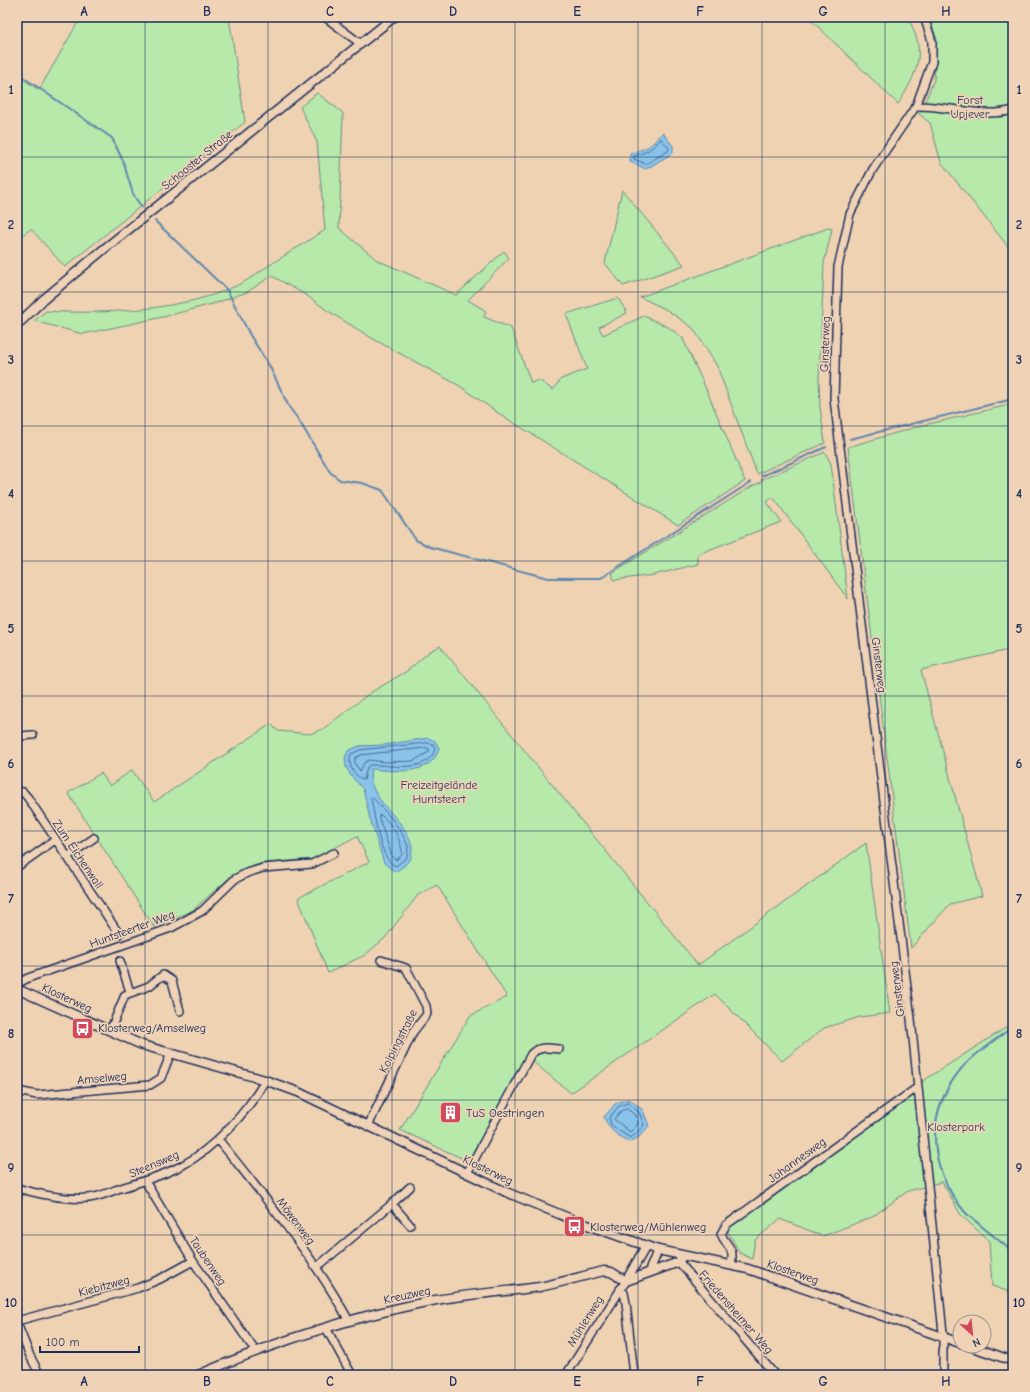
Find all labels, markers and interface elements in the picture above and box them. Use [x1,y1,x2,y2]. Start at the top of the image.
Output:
text: A [80,4,88,19]
text: B [203,4,211,19]
text: C [326,4,334,19]
text: D [449,4,457,19]
text: E [573,4,581,19]
text: F [696,4,704,19]
text: G [818,4,828,19]
text: H [941,4,951,19]
text: 1 [8,82,14,97]
text: 1 [1016,82,1022,97]
park label: Forst Upjever [950,93,990,121]
street label: Schooster Straße [159,127,235,193]
text: 2 [8,217,14,232]
text: 2 [1016,217,1022,232]
street label: Ginsterweg [817,316,833,372]
text: 3 [8,352,14,367]
text: 3 [1016,352,1022,367]
text: 4 [8,486,14,501]
text: 4 [1016,486,1022,501]
text: 5 [8,621,15,636]
text: 5 [1016,621,1023,636]
street label: Ginsterweg [869,636,889,694]
text: 6 [8,756,15,771]
text: 6 [1016,756,1023,771]
park label: Freizeitgelände Huntsteert [400,778,478,806]
street label: Zum Eichenwall [50,817,106,891]
text: 7 [8,891,14,906]
text: 7 [1016,891,1022,906]
street label: Huntsteerter Weg [88,907,176,951]
street label: Ginsterweg [887,960,907,1018]
street label: Klosterweg [40,980,94,1016]
street label: Kolpingstraße [376,1007,420,1075]
bus stop icon: Klosterweg/Amselweg [70,1015,96,1041]
place label: Klosterweg/Amselweg [98,1021,206,1035]
text: 8 [8,1026,14,1041]
text: 8 [1016,1026,1022,1041]
street label: Amselweg [77,1069,127,1087]
building icon: TuS Oestringen [438,1100,464,1126]
place label: TuS Oestringen [466,1106,544,1120]
park label: Klosterpark [927,1120,985,1134]
street label: Johannesweg [765,1134,829,1186]
street label: Steensweg [127,1147,181,1181]
street label: Klosterweg [461,1152,515,1188]
text: 9 [8,1160,15,1175]
text: 9 [1016,1160,1023,1175]
street label: Möwenweg [274,1195,318,1247]
bus stop icon: Klosterweg/Mühlenweg [562,1214,588,1240]
place label: Klosterweg/Mühlenweg [590,1220,706,1234]
street label: Taubenweg [187,1234,229,1288]
street label: Klosterweg [765,1257,821,1287]
street label: Friedensheimer Weg [696,1267,776,1357]
street label: Kiebitzweg [77,1272,131,1300]
street label: Kreuzweg [382,1283,432,1307]
street label: Mühlenweg [564,1293,606,1349]
text: 10 [5,1295,17,1310]
text: 10 [1013,1295,1025,1310]
north arrow [952,1314,992,1354]
scale bar [40,1328,139,1354]
text: 100 m [46,1335,79,1349]
text: N [970,1335,982,1350]
text: A [80,1374,88,1389]
text: B [203,1374,211,1389]
text: C [326,1374,334,1389]
text: D [449,1374,457,1389]
text: E [573,1374,581,1389]
text: F [696,1374,704,1389]
text: G [818,1374,828,1389]
text: H [941,1374,951,1389]

